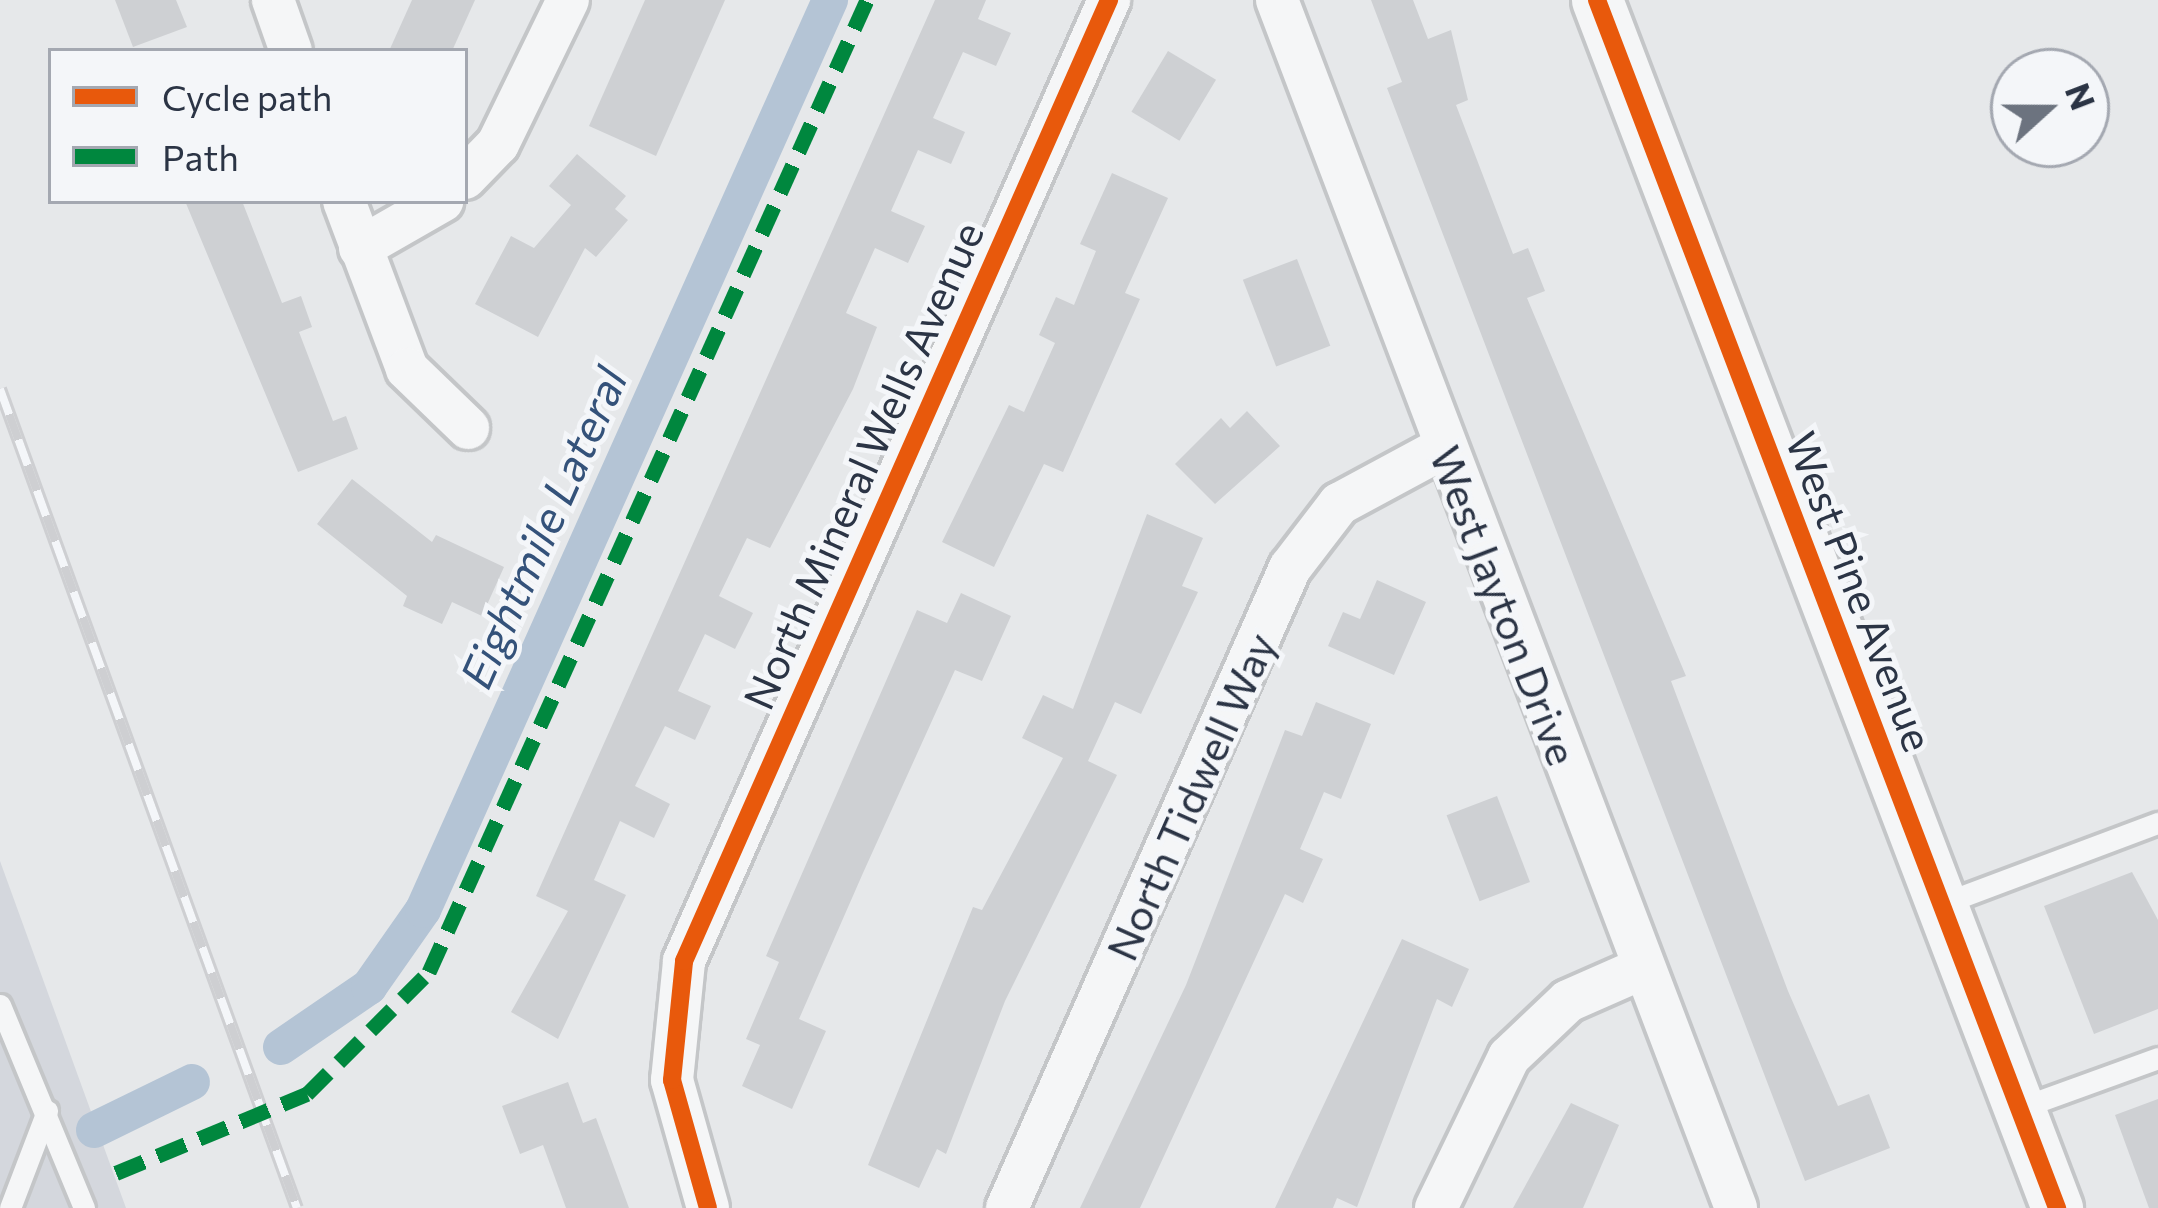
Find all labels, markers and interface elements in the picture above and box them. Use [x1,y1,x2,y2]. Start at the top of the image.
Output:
legend [48,48,468,204]
north arrow [1990,48,2110,168]
text: Cycle path [162,74,332,118]
text: N [2058,77,2105,115]
text: Path [162,134,239,178]
street label: North Mineral Wells Avenue [732,214,992,716]
water label: Eightmile Lateral [447,358,637,696]
street label: West Pine Avenue [1777,424,1945,758]
street label: West Jayton Drive [1421,439,1589,771]
street label: North Tidwell Way [1095,624,1285,968]

